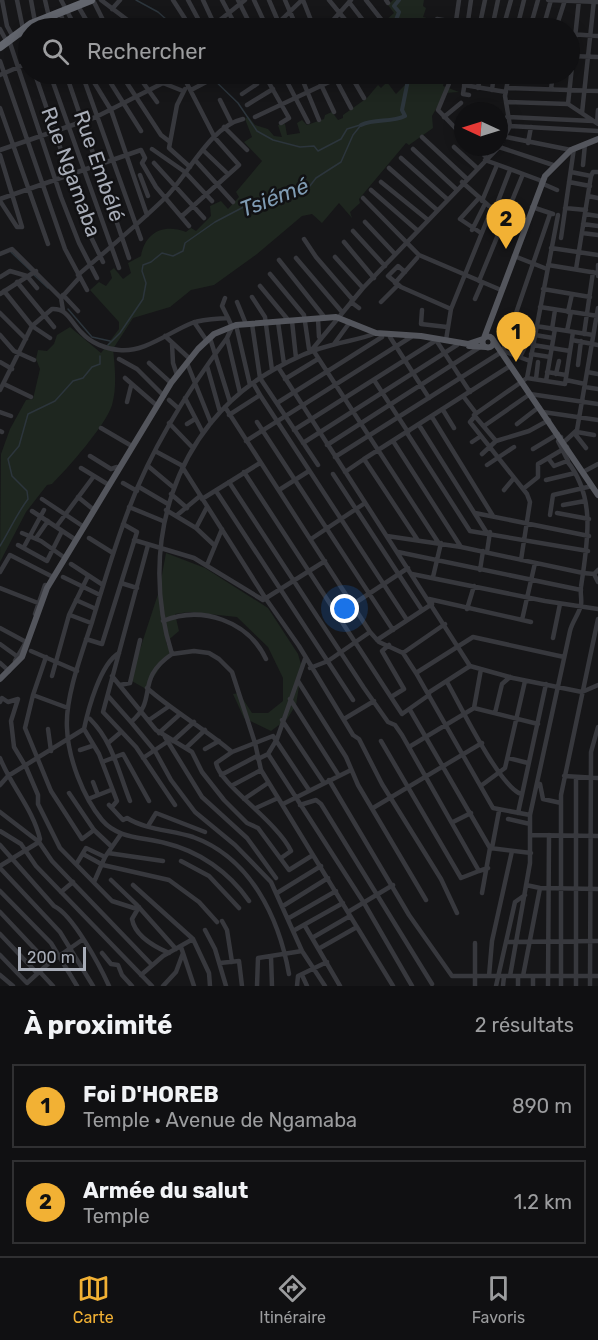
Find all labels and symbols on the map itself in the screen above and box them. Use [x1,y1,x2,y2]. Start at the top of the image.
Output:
north arrow [454,102,508,156]
street label: Rue Ngamaba [36,103,107,240]
street label: Rue Embélé [69,107,130,225]
water label: Tsiémé [236,172,312,223]
pin: 2 [486,200,526,249]
pin: 1 [496,312,536,362]
your location [330,594,359,623]
scale bar [18,944,86,972]

